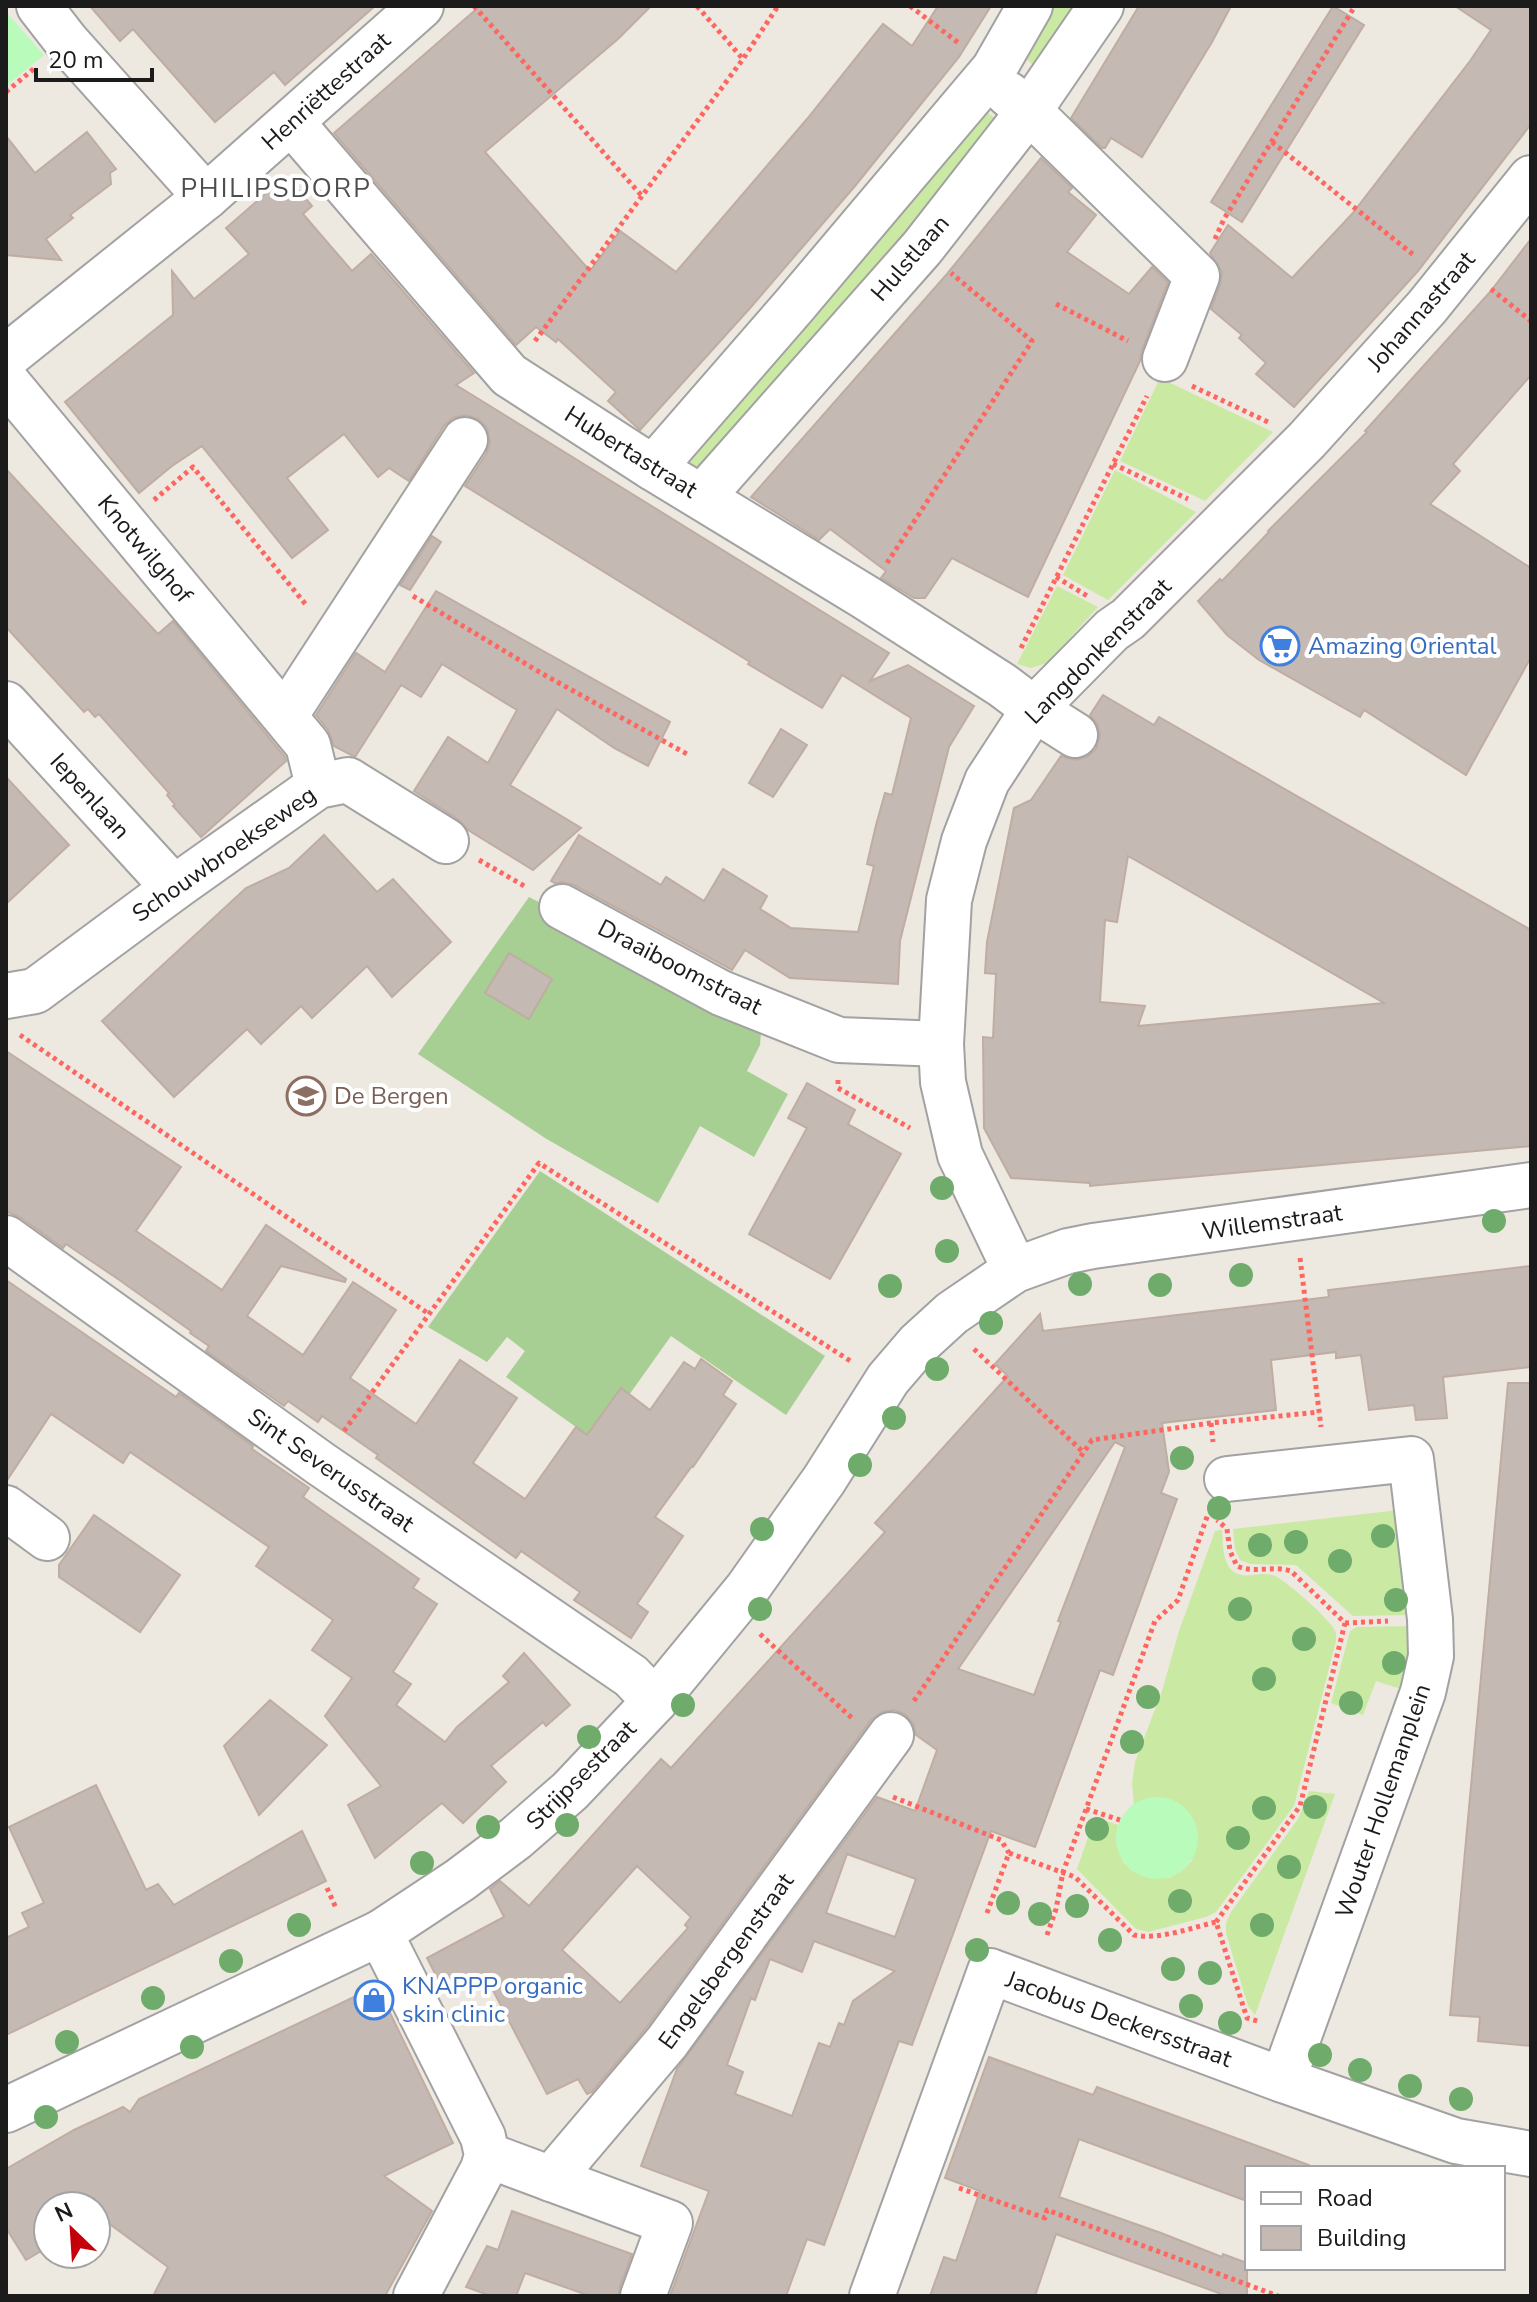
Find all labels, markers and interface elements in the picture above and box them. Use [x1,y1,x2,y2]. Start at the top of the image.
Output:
street label: Henriëttestraat [255,24,398,157]
scale bar [36,32,152,82]
text: 20 m [48,44,104,76]
district label: PHILIPSDORP [180,171,372,206]
street label: Hulstlaan [864,208,956,308]
street label: Johannastraat [1359,244,1483,379]
street label: Hubertastraat [559,398,704,506]
street label: Knotwilghof [90,488,200,611]
street label: Langdonkenstraat [1018,570,1179,731]
supermarket icon: Amazing Oriental [1259,625,1301,667]
place label: Amazing Oriental [1308,630,1497,662]
street label: Iepenlaan [43,746,137,846]
street label: Schouwbroekseweg [126,778,322,930]
street label: Draaiboomstraat [592,912,768,1023]
school or university icon: De Bergen [285,1075,327,1117]
place label: De Bergen [334,1080,449,1112]
street label: Willemstraat [1200,1196,1345,1248]
street label: Sint Severusstraat [241,1401,421,1540]
street label: Wouter Hollemanplein [1328,1680,1438,1922]
street label: Strijpsestraat [519,1713,643,1837]
street label: Engelsbergenstraat [651,1866,801,2056]
street label: Jacobus Deckersstraat [1001,1963,1237,2075]
place label: KNAPPP organic skin clinic [402,1970,583,2030]
shop icon: KNAPPP organic skin clinic [353,1979,395,2021]
legend [1245,2166,1505,2270]
text: Road [1317,2182,1373,2214]
north arrow [32,2190,112,2270]
text: N [50,2196,78,2230]
text: Building [1317,2222,1407,2254]

